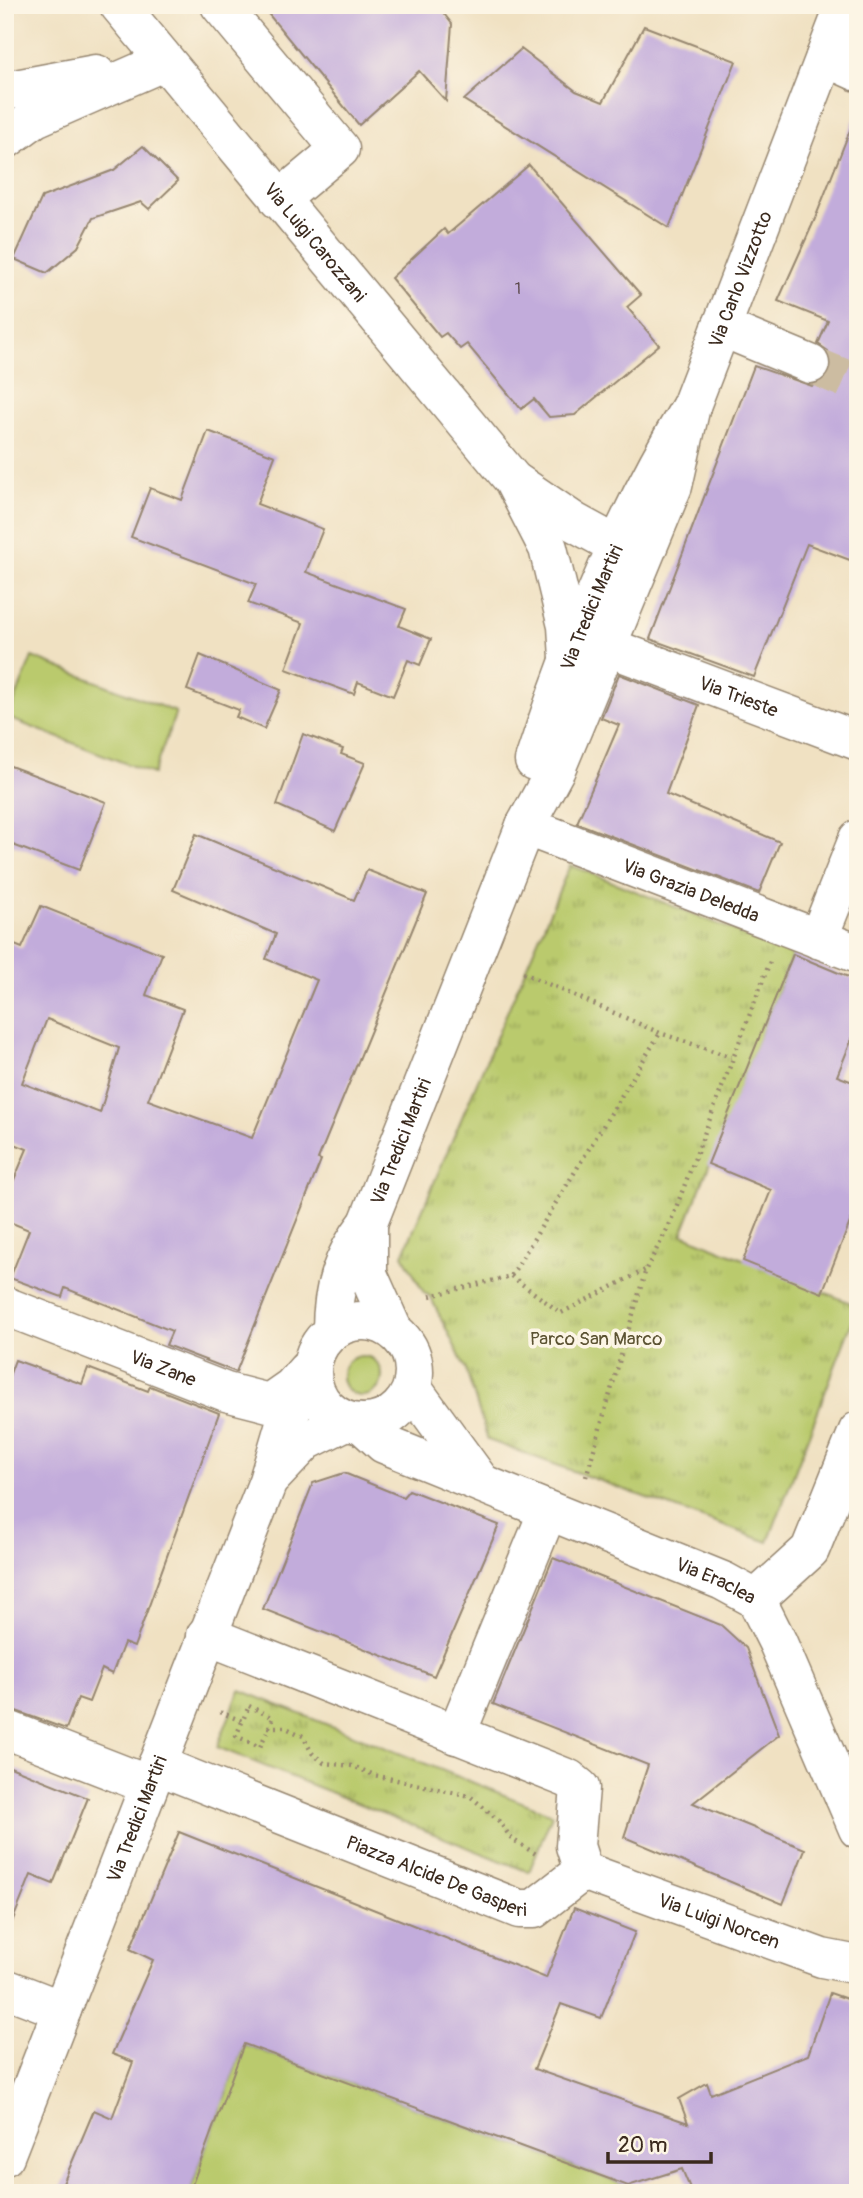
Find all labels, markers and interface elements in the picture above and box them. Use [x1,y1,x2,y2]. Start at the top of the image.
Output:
street label: Via Luigi Carozzani [258,178,371,307]
street label: Via Carlo Vizzotto [704,208,778,351]
house number: 1 [515,279,521,299]
street label: Via Tredici Martiri [556,541,629,674]
street label: Via Trieste [695,671,782,723]
street label: Via Grazia Deledda [619,854,763,928]
street label: Via Tredici Martiri [365,1075,437,1208]
park label: Parco San Marco [530,1327,662,1351]
street label: Via Zane [127,1345,200,1393]
street label: Via Eraclea [672,1552,760,1610]
street label: Via Tredici Martiri [102,1752,173,1886]
street label: Piazza Alcide De Gasperi [343,1830,527,1922]
street label: Via Luigi Norcen [655,1888,783,1955]
scale bar [608,2121,711,2165]
text: 20 m [618,2132,667,2159]

